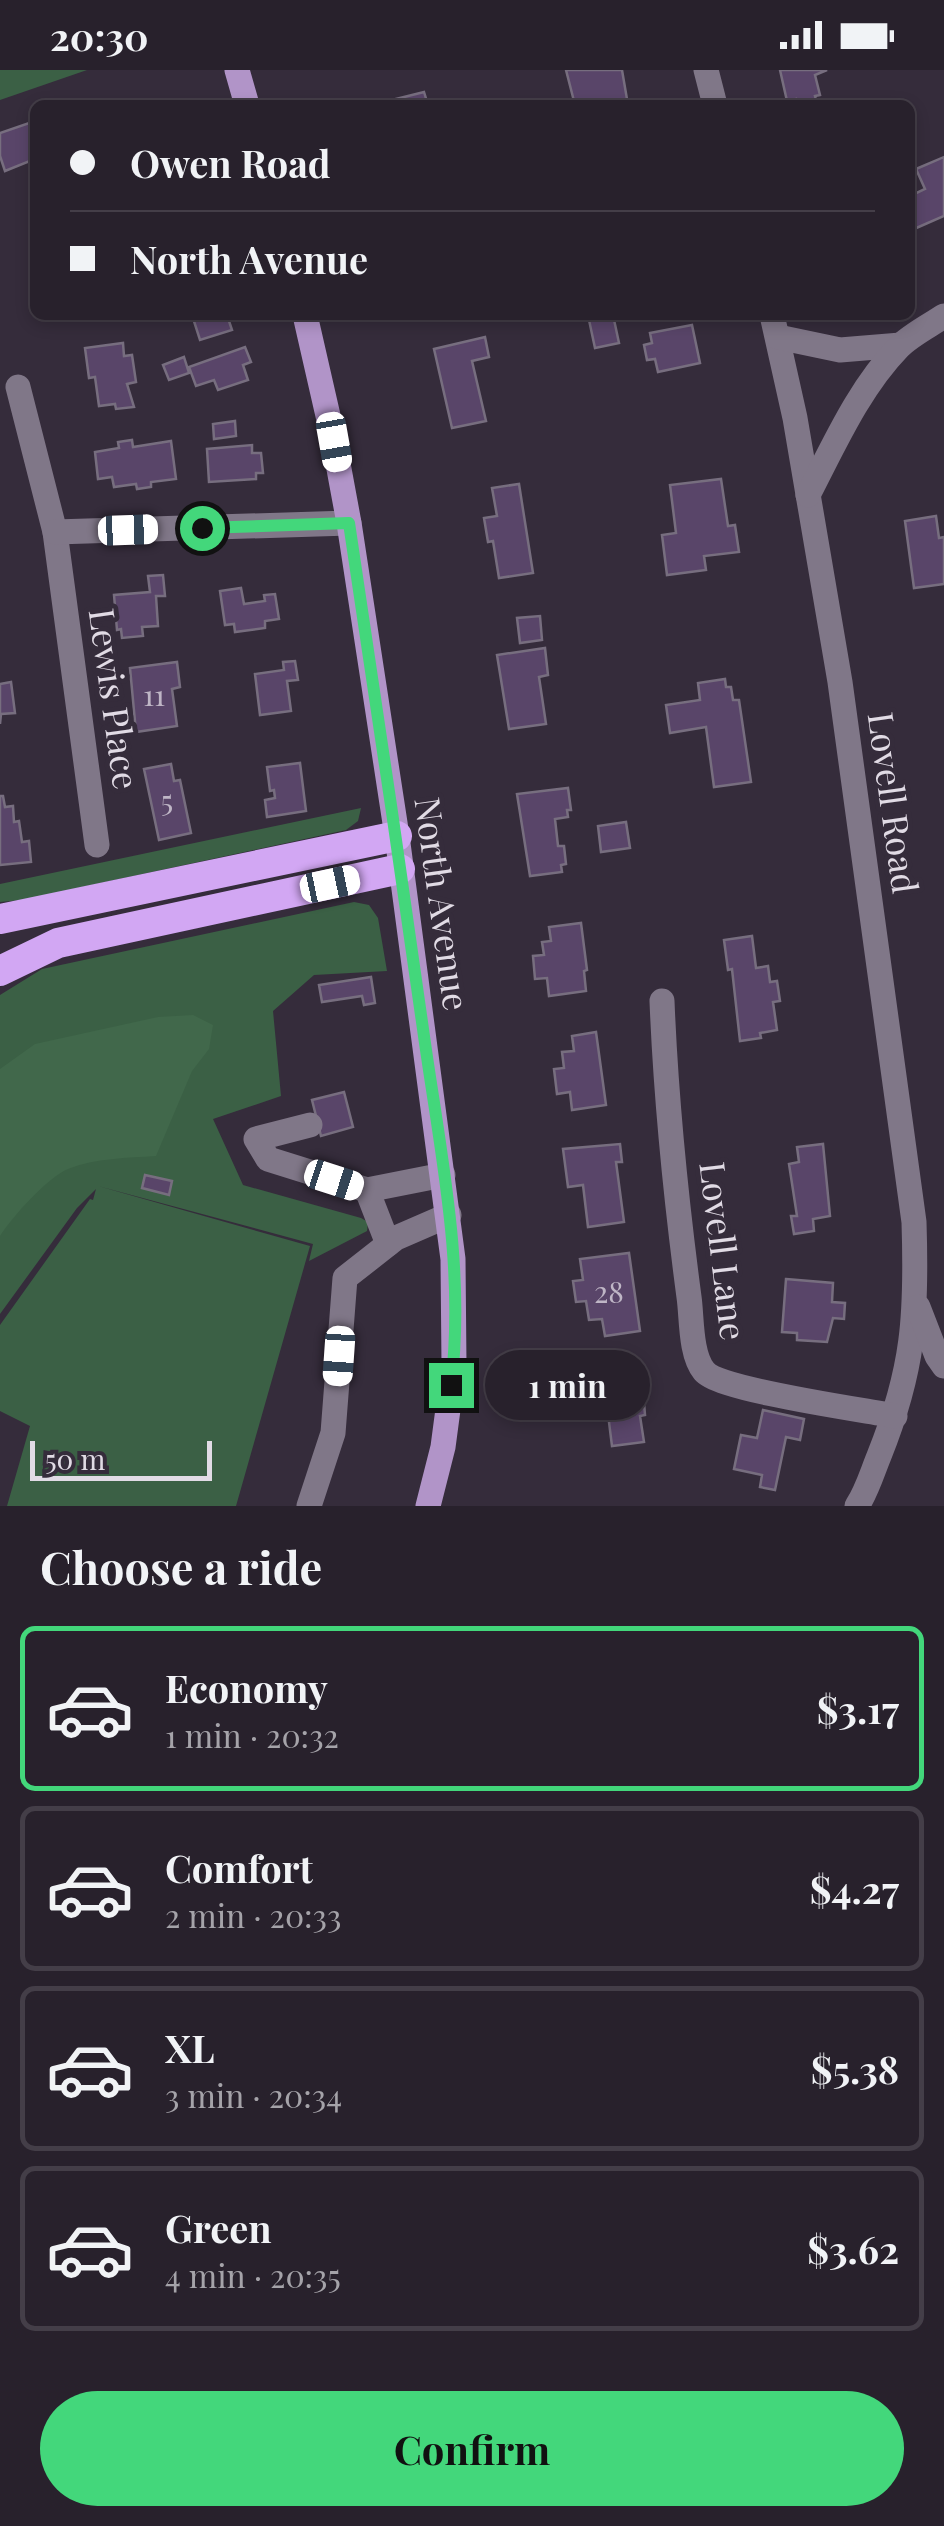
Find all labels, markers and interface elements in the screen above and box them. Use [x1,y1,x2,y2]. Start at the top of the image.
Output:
text: 20:30 [50,10,148,61]
text: Owen Road [130,137,331,188]
text: North Avenue [130,233,368,284]
car [314,410,354,474]
route start [180,506,225,551]
car [97,514,159,546]
street label: Lewis Place [80,605,151,792]
house number: 11 [143,674,165,714]
street label: Lovell Road [859,709,930,896]
house number: 5 [161,780,173,820]
street label: North Avenue [405,794,482,1013]
car [298,863,362,905]
car [301,1156,367,1204]
street label: Lovell Lane [690,1159,759,1343]
house number: 28 [594,1271,624,1311]
car [322,1325,356,1387]
callout: 1 min [486,1350,651,1420]
route end [429,1363,474,1408]
text: 1 min [528,1363,607,1406]
scale bar [30,1436,212,1480]
text: 50 m [45,1440,105,1477]
text: Choose a ride [40,1536,322,1596]
text: Economy [165,1662,328,1713]
icon: car [45,1664,135,1754]
text: $3.17 [817,1683,899,1734]
text: 1 min · 20:32 [165,1713,339,1756]
text: Comfort [165,1842,313,1893]
icon: car [45,1844,135,1934]
text: $4.27 [810,1863,899,1914]
text: 2 min · 20:33 [165,1893,341,1936]
text: XL [165,2022,214,2073]
icon: car [45,2024,135,2114]
text: $5.38 [811,2043,899,2094]
text: 3 min · 20:34 [165,2073,342,2116]
text: Green [165,2202,272,2253]
icon: car [45,2204,135,2294]
text: $3.62 [807,2223,899,2274]
text: 4 min · 20:35 [165,2253,341,2296]
button: Confirm [40,2391,904,2506]

